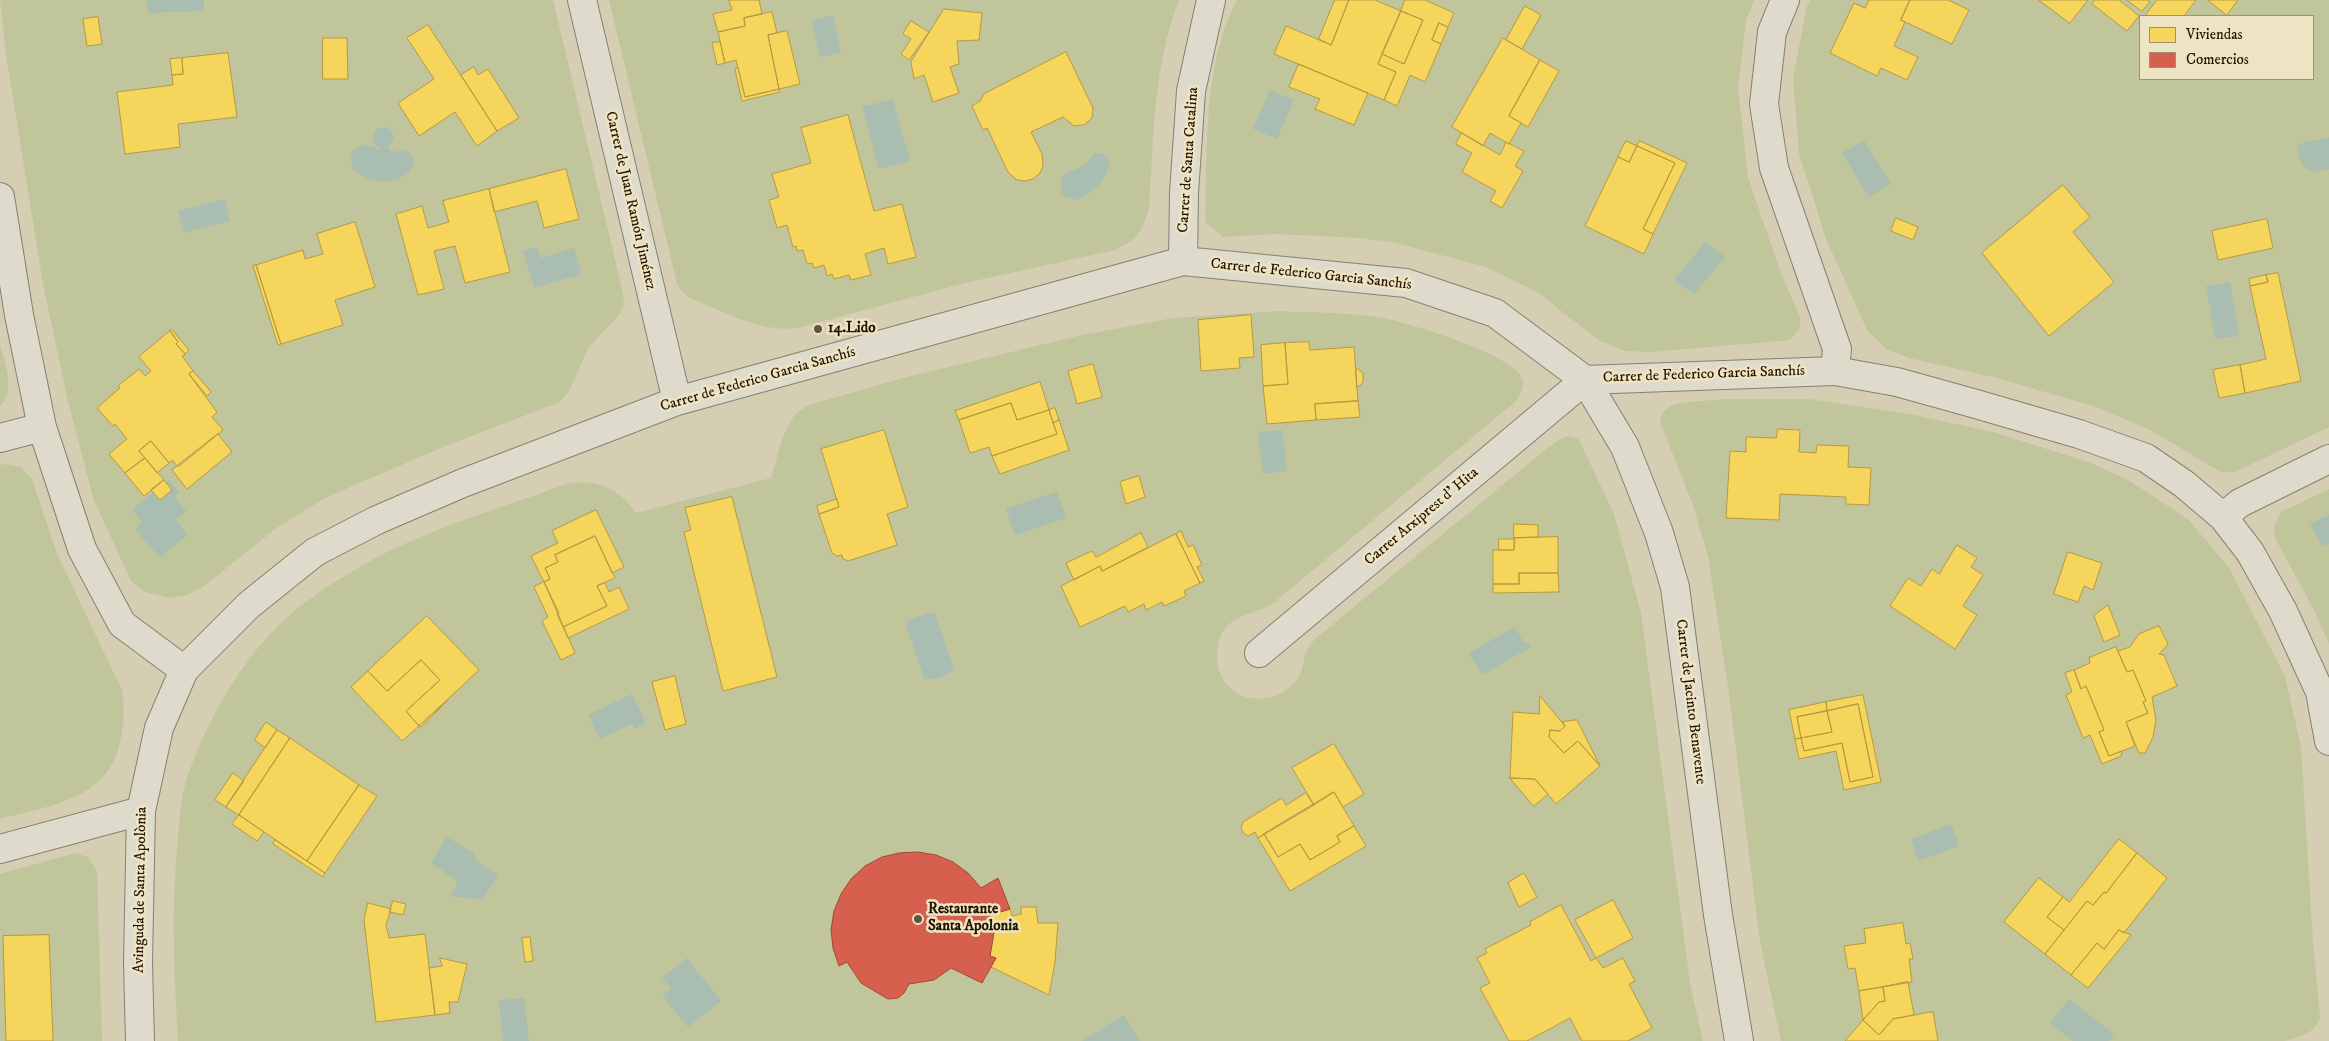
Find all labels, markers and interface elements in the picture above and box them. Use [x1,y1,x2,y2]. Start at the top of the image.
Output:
legend [2139,15,2314,80]
text: Viviendas [2186,25,2243,44]
text: Comercios [2186,50,2249,69]
street label: Carrer de Santa Catalina [1175,87,1203,233]
street label: Carrer de Juan Ramón Jiménez [601,110,659,292]
street label: Carrer de Federico Garcia Sanchís [1210,255,1412,295]
place label: 14.Lido [828,320,876,338]
marker: 14.Lido [812,323,824,335]
street label: Carrer de Federico Garcia Sanchís [658,343,858,417]
street label: Carrer de Federico Garcia Sanchís [1603,362,1805,388]
street label: Carrer Arxiprest d' Hita [1361,464,1483,570]
street label: Carrer de Jacinto Benavente [1671,618,1709,786]
street label: Avinguda de Santa Apolònia [131,807,151,973]
place label: Restaurante Santa Apolonia [928,901,1019,936]
marker: Restaurante Santa Apolonia [912,913,924,925]

